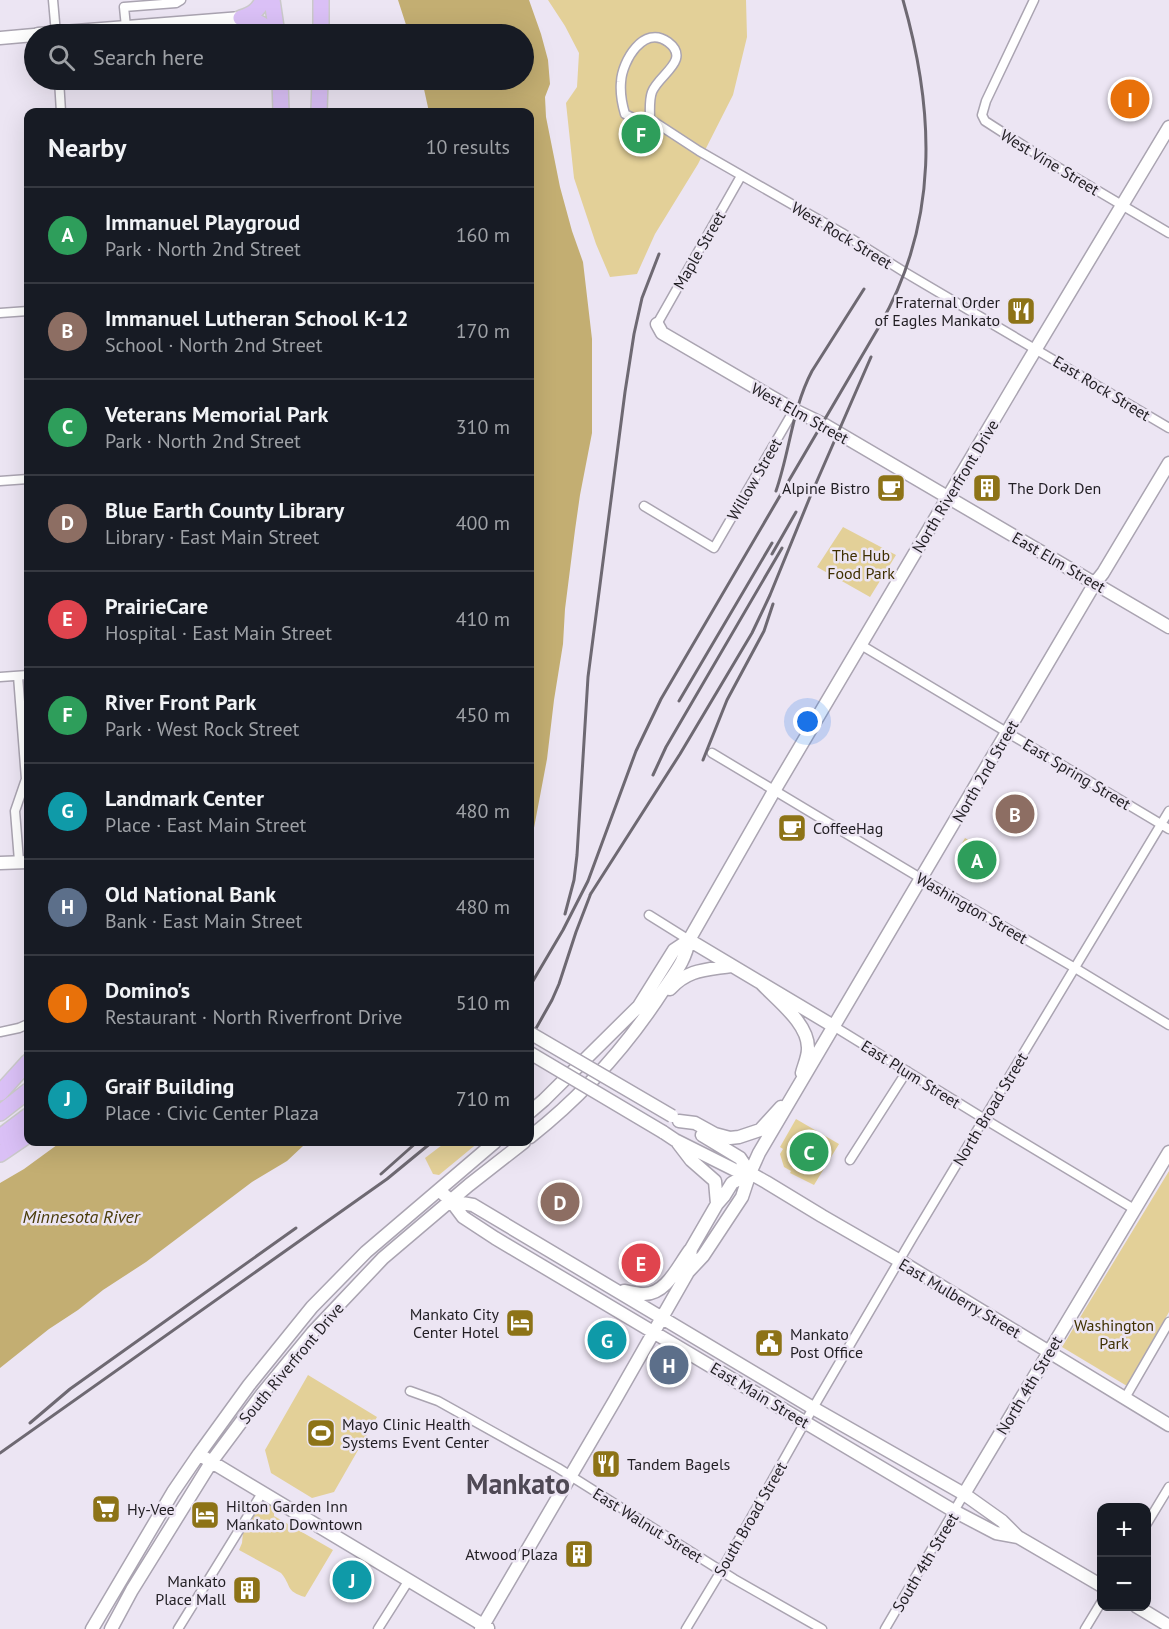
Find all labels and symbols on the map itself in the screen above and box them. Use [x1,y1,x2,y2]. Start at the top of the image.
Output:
pin: I [1110,76,1150,122]
pin: F [622,112,660,156]
street label: West Vine Street [997,125,1104,200]
street label: West Rock Street [788,197,896,273]
street label: Maple Street [669,207,730,293]
place label: Fraternal Order of Eagles Mankato [875,292,1001,330]
restaurant icon: Fraternal Order of Eagles Mankato [1005,295,1037,327]
street label: East Rock Street [1050,351,1155,425]
street label: West Elm Street [748,378,853,448]
street label: North Riverfront Drive [907,416,1003,556]
street label: Willow Street [722,434,786,524]
cafe icon: Alpine Bistro [875,472,907,504]
building icon: The Dork Den [971,472,1003,504]
place label: Alpine Bistro [782,478,870,498]
place label: The Dork Den [1008,478,1101,498]
street label: East Elm Street [1009,527,1110,597]
park label: The Hub Food Park [827,545,895,583]
your location [793,707,822,736]
street label: North 2nd Street [948,716,1023,826]
street label: East Spring Street [1019,734,1135,814]
pin: B [996,792,1034,836]
cafe icon: CoffeeHag [776,812,808,844]
place label: CoffeeHag [813,818,883,838]
pin: A [958,838,996,882]
street label: Washington Street [913,868,1032,948]
street label: East Plum Street [858,1035,965,1113]
street label: North Broad Street [948,1048,1032,1169]
pin: C [790,1130,828,1174]
pin: D [540,1180,580,1224]
water label: Minnesota River [22,1205,141,1228]
pin: E [622,1240,660,1286]
street label: East Mulberry Street [895,1254,1025,1343]
street label: South Riverfront Drive [234,1298,348,1428]
place label: Mankato City Center Hotel [410,1304,500,1342]
hotel icon: Mankato City Center Hotel [504,1307,536,1339]
park label: Washington Park [1074,1315,1154,1353]
pin: G [588,1318,626,1362]
place label: Mankato Post Office [790,1324,863,1362]
public building icon: Mankato Post Office [753,1327,785,1359]
street label: North 4th Street [992,1331,1067,1438]
pin: H [650,1342,688,1388]
street label: East Main Street [707,1358,814,1433]
place label: Mayo Clinic Health Systems Event Center [342,1414,490,1452]
sports icon: Mayo Clinic Health Systems Event Center [305,1417,337,1449]
restaurant icon: Tandem Bagels [590,1448,622,1480]
place label: Tandem Bagels [627,1454,731,1474]
street label: South Broad Street [709,1458,791,1580]
district label: Mankato [466,1465,570,1502]
street label: East Walnut Street [589,1483,707,1567]
supermarket icon: Hy-Vee [90,1493,122,1525]
place label: Hilton Garden Inn Mankato Downtown [226,1496,363,1534]
place label: Hy-Vee [127,1499,175,1519]
hotel icon: Hilton Garden Inn Mankato Downtown [189,1499,221,1531]
street label: South 4th Street [888,1508,963,1615]
building icon: Atwood Plaza [563,1538,595,1570]
place label: Atwood Plaza [465,1544,558,1564]
pin: J [332,1558,372,1602]
place label: Mankato Place Mall [155,1571,226,1609]
building icon: Mankato Place Mall [231,1574,263,1606]

